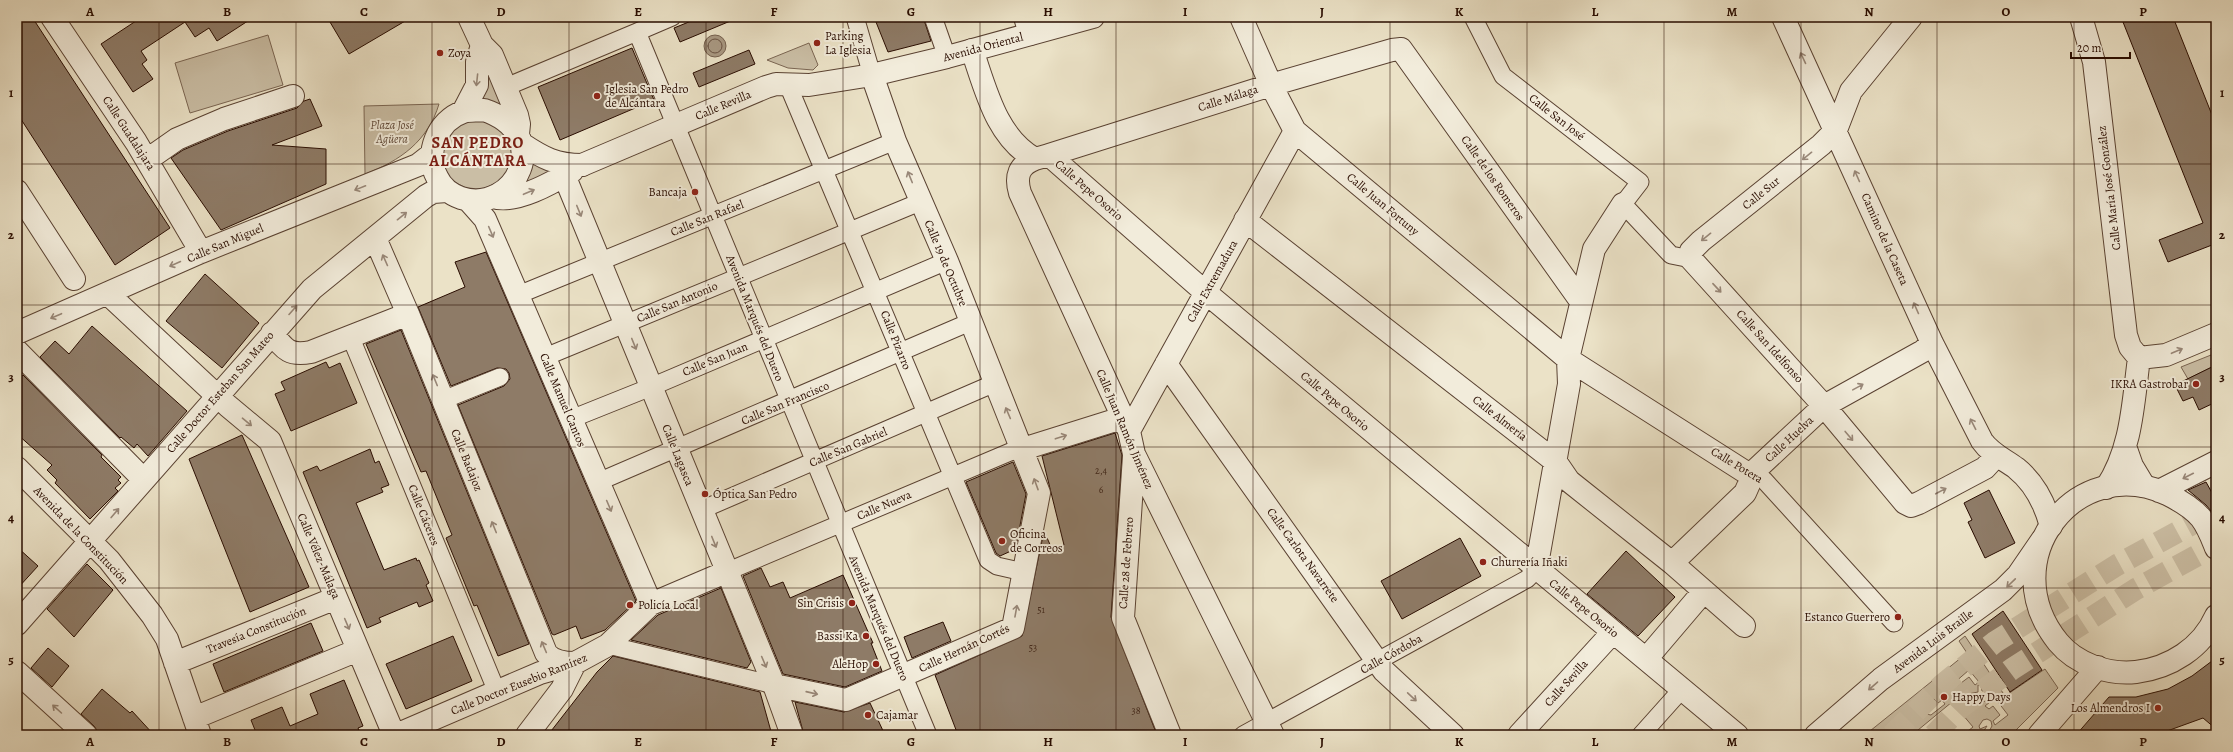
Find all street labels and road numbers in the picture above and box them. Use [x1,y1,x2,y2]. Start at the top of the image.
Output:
street label: Avenida Oriental [940,29,1025,66]
street label: Calle Málaga [1196,81,1260,115]
street label: Calle Revilla [693,86,754,124]
street label: Calle San José [1526,90,1588,144]
street label: Calle Guadalajara [99,93,159,174]
street label: Calle María José González [2093,125,2125,251]
street label: Calle de los Romeros [1458,132,1529,224]
street label: Calle Pepe Osorio [1052,156,1126,224]
street label: Calle Juan Fortuny [1344,169,1423,239]
street label: Calle Sur [1739,173,1784,213]
street label: Camino de la Caseta [1857,190,1913,288]
street label: Calle San Rafael [668,196,746,240]
street label: Calle 19 de Octubre [921,217,971,309]
street label: Calle San Miguel [184,220,266,266]
street label: Calle Extremadura [1183,237,1241,325]
street label: Avenida Marqués del Duero [722,252,788,384]
street label: Calle San Antonio [634,278,720,326]
street label: Calle San Idelfonso [1733,306,1807,386]
street label: Calle Pizarro [877,308,915,372]
street label: Calle Doctor Esteban San Mateo [163,328,277,456]
street label: Calle San Juan [680,338,751,380]
street label: Calle Manuel Cantos [536,351,590,450]
street label: Calle Juan Ramón Jiménez [1092,367,1158,491]
street label: Calle Pepe Osorio [1297,367,1373,435]
street label: Calle San Francisco [739,377,831,429]
street label: Calle Almería [1469,392,1531,445]
street label: Calle Huelva [1761,412,1817,466]
street label: Calle Lagasca [658,422,698,489]
street label: Calle San Gabriel [807,423,889,471]
street label: Calle Badajoz [447,426,487,494]
street label: Calle Potera [1708,443,1766,487]
street label: Avenida de la Constitución [29,482,132,588]
street label: Calle Cáceres [404,482,444,548]
street label: Calle Nueva [854,486,914,524]
street label: Calle Carlota Navarrete [1263,504,1343,606]
street label: Calle Vélez-Málaga [294,510,345,602]
street label: Calle 28 de Febrero [1115,516,1137,610]
street label: Avenida Marqués del Duero [845,552,913,683]
street label: Calle Pepe Osorio [1546,575,1622,641]
street label: Travesía Constitución [204,603,309,657]
street label: Avenida Luis Braille [1889,606,1976,677]
street label: Calle Hernán Cortés [916,620,1012,676]
street label: Calle Córdoba [1357,630,1425,678]
street label: Calle Doctor Eusebio Ramírez [448,649,590,719]
street label: Calle Sevilla [1541,656,1592,710]

